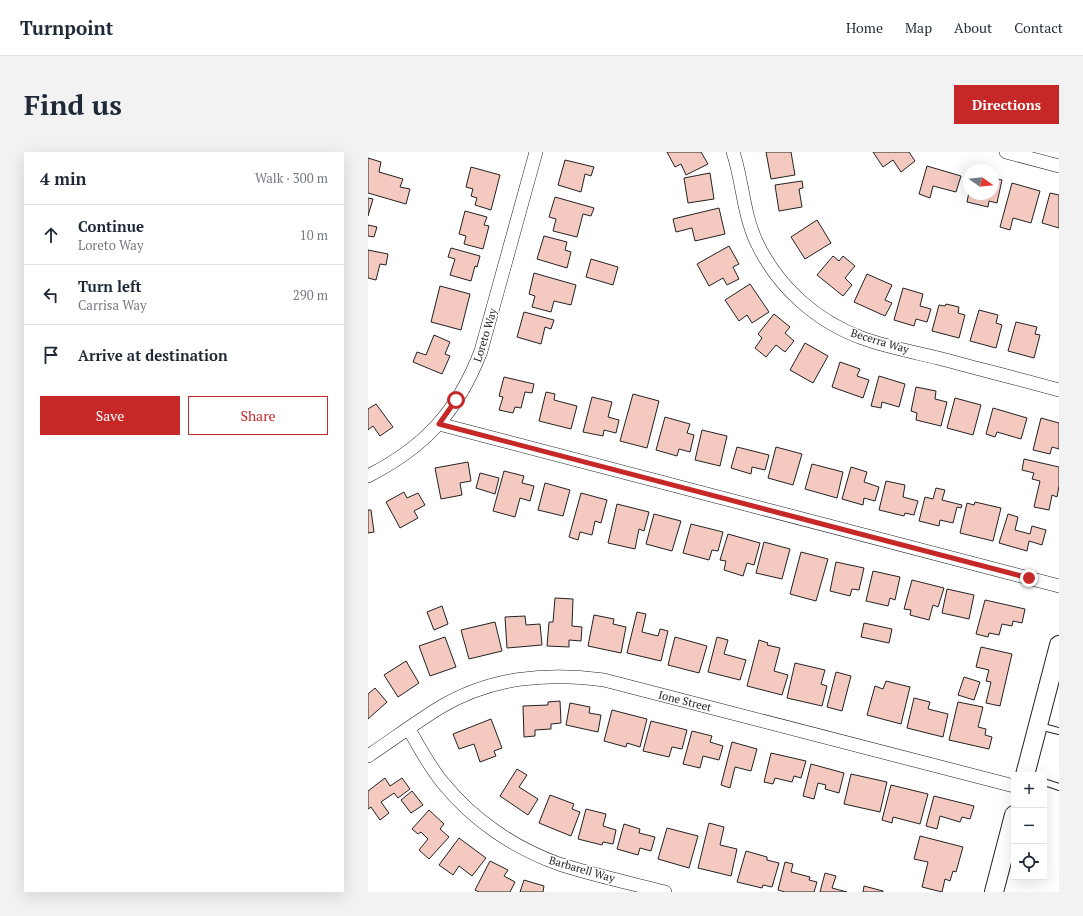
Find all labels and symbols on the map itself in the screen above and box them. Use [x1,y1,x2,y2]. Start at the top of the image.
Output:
north arrow [963,164,999,200]
street label: Loreto Way [470,306,500,364]
street label: Becerra Way [849,326,911,357]
route start [447,391,465,409]
route end [1020,569,1038,587]
street label: Ione Street [657,688,713,714]
street label: Barbarell Way [547,853,617,885]

